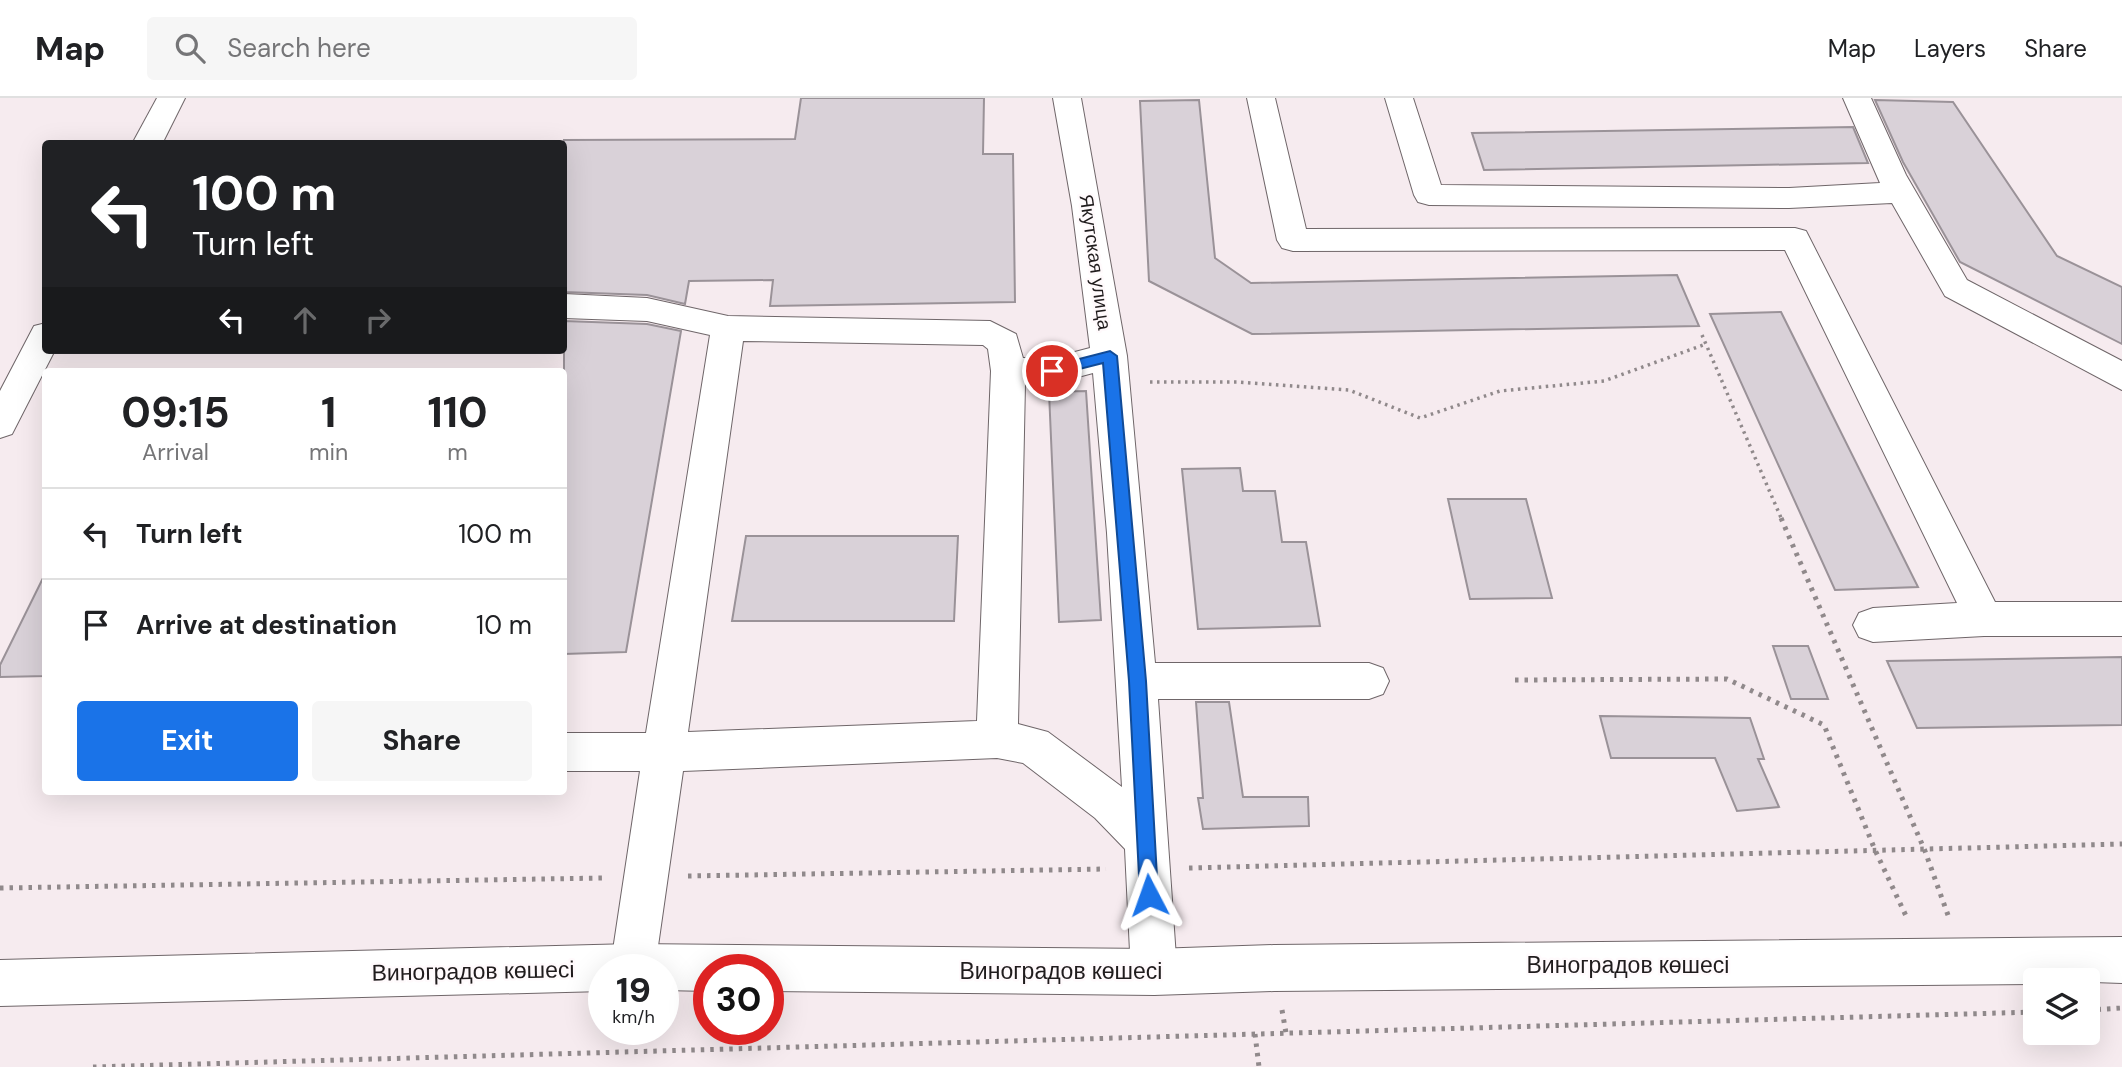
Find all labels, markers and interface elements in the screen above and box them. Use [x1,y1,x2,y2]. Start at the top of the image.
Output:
search box [147,17,637,80]
text: Map [35,27,105,70]
icon: search [171,29,209,67]
text: Search here [227,31,371,65]
text: Map [1828,33,1876,64]
text: Layers [1914,33,1986,64]
text: Share [2024,33,2087,64]
text: 100 m [192,161,336,225]
icon: left [77,168,168,259]
street label: Якутская улица [1074,193,1117,332]
text: Turn left [192,223,314,265]
icon: left [213,301,251,339]
icon: ahead [286,301,324,339]
icon: right [359,301,397,339]
pin [1022,341,1082,401]
icon: arrive [1033,352,1071,390]
text: 09:15 [121,385,230,440]
text: 1 [321,385,336,440]
text: 110 [427,385,488,440]
text: Arrival [142,437,209,467]
text: min [309,437,348,467]
text: m [447,437,468,467]
icon: left [77,515,115,553]
text: Turn left [136,517,243,551]
text: 100 m [458,517,532,551]
icon: arrive [77,606,115,644]
text: Arrive at destination [136,608,397,642]
text: 10 m [476,608,532,642]
button: Exit [77,701,298,781]
button: Share [312,701,532,781]
position arrow [1112,858,1186,932]
street label: Виноградов көшесі [1527,950,1729,980]
street label: Виноградов көшесі [371,954,575,988]
speed limit sign: 30 [693,954,784,1045]
street label: Виноградов көшесі [960,956,1162,986]
text: 19 [616,967,651,1013]
map controls [2023,968,2100,1045]
button: layers [2023,968,2100,1045]
text: km/h [612,1005,655,1029]

